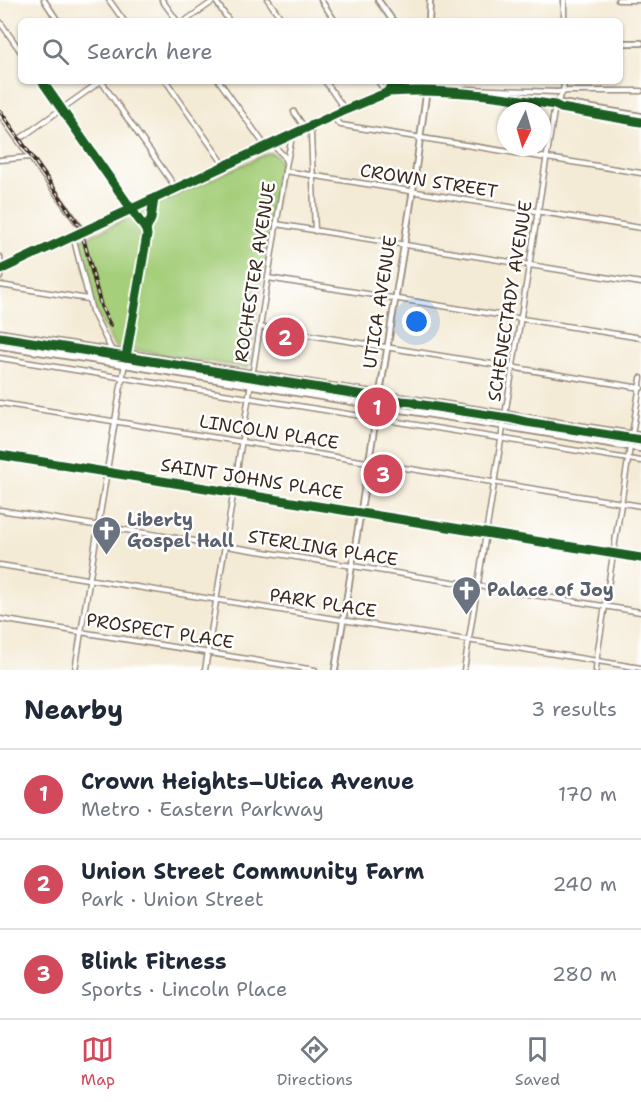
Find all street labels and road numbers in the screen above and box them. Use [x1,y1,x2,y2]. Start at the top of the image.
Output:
street label: CROWN STREET [358,158,500,204]
street label: ROCHESTER AVENUE [229,180,281,364]
street label: SCHENECTADY AVENUE [482,199,538,403]
street label: UTICA AVENUE [358,234,402,370]
street label: LINCOLN PLACE [197,409,341,455]
street label: SAINT JOHNS PLACE [159,453,345,505]
street label: STERLING PLACE [246,524,400,572]
street label: PARK PLACE [268,583,378,623]
street label: PROSPECT PLACE [84,607,236,655]

